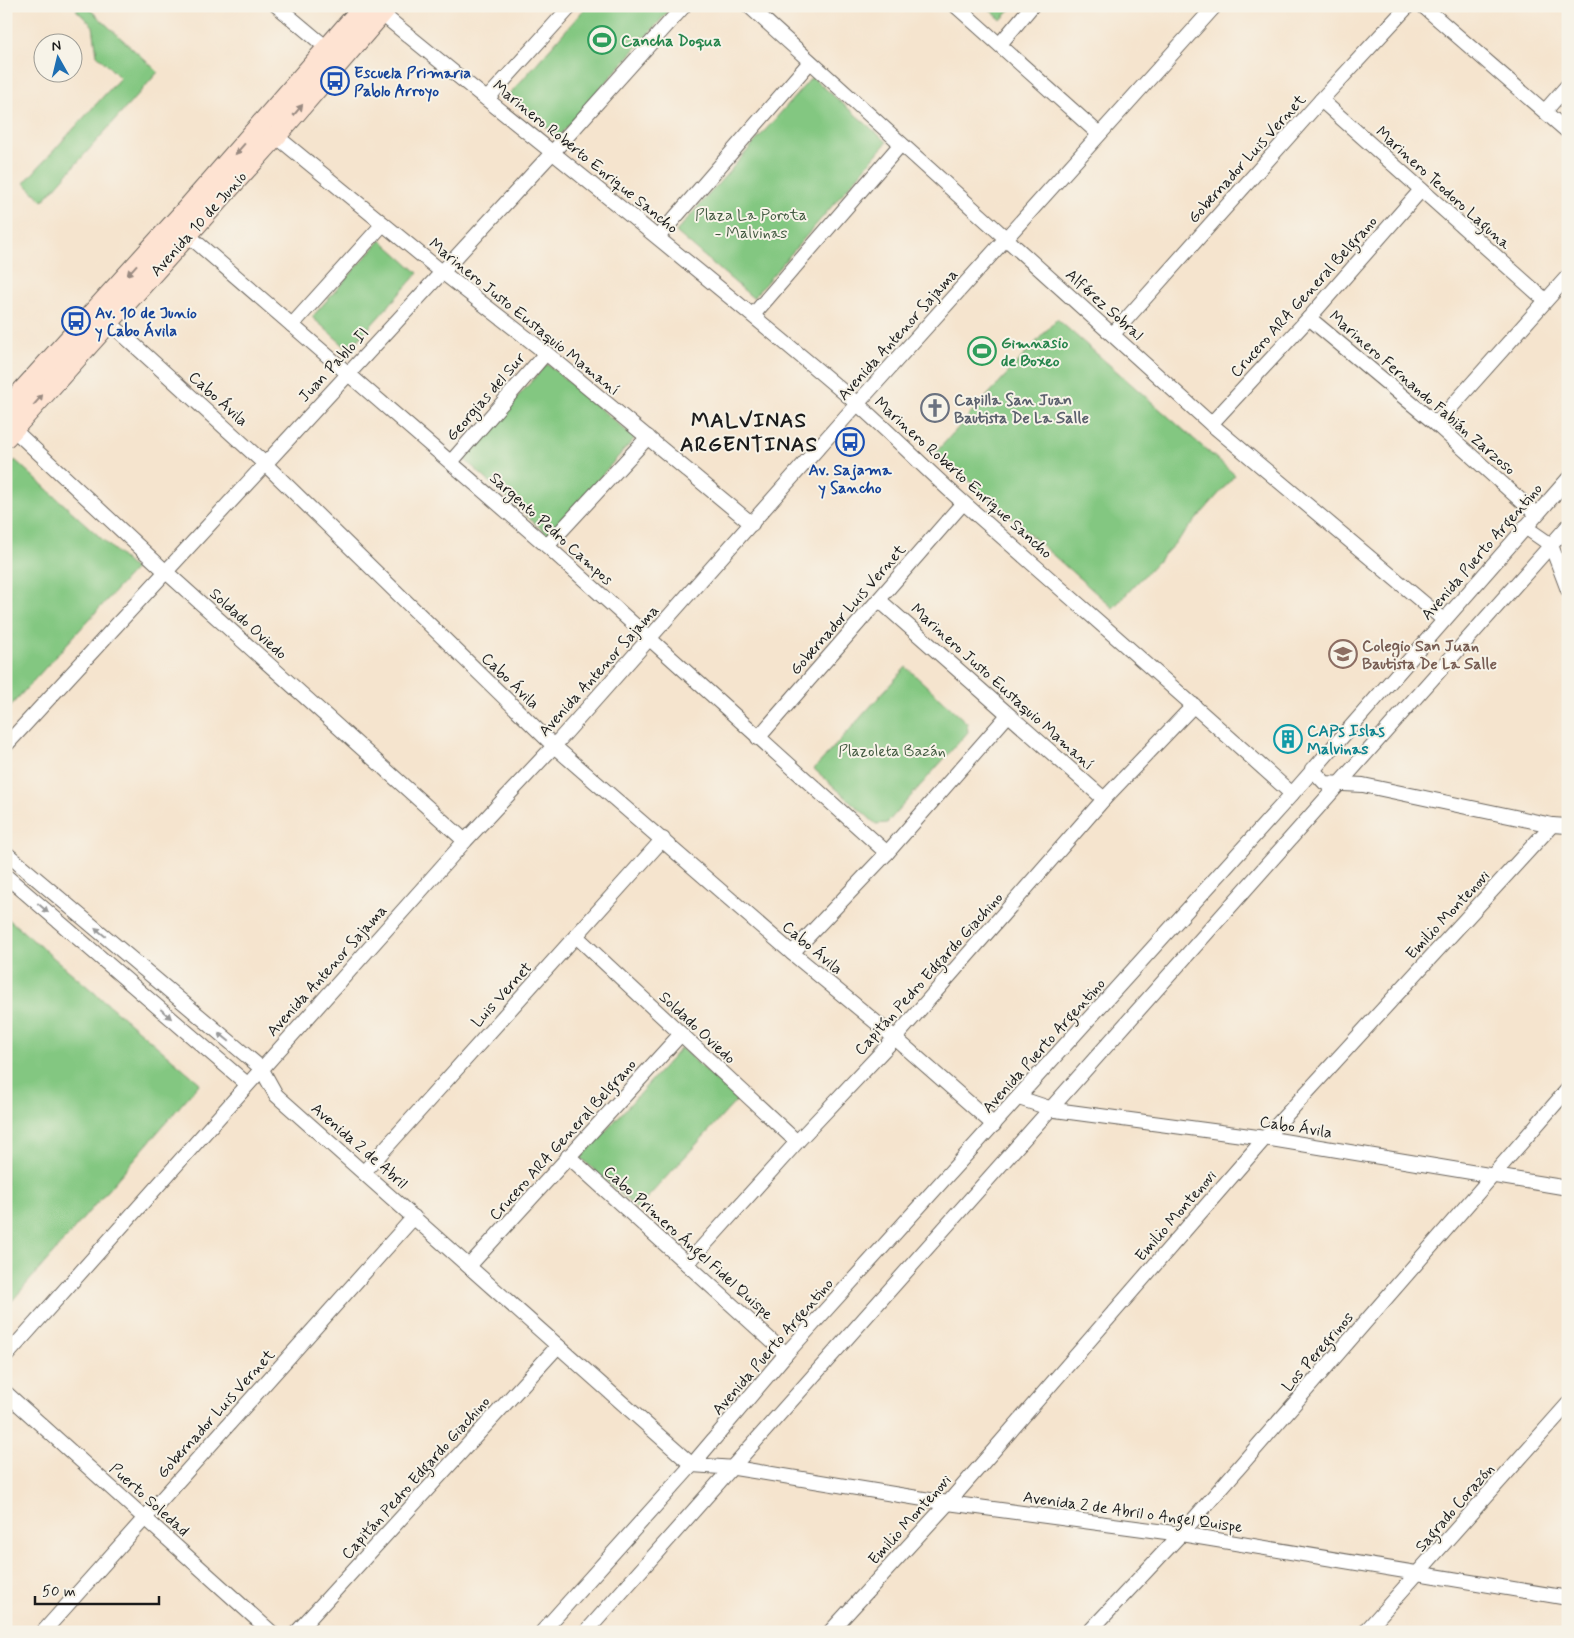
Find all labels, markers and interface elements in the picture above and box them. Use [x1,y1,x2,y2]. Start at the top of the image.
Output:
sports icon: Cancha Doqua [587,25,617,55]
place label: Cancha Doqua [621,31,721,52]
north arrow [32,32,82,82]
text: N [50,37,62,56]
place label: Escuela Primaria Pablo Arroyo [354,63,471,102]
bus stop icon: Escuela Primaria Pablo Arroyo [320,66,350,96]
street label: Marinero Roberto Enrique Sancho [488,76,682,239]
street label: Gobernador Luis Vernet [1184,90,1311,228]
one-way arrow [293,103,304,116]
street label: Marinero Teodoro Laguna [1370,122,1515,255]
one-way arrow [234,142,246,154]
street label: Avenida 10 de Junio [146,167,252,281]
park label: Plaza La Porota - Malvinas [695,205,807,244]
street label: Crucero ARA General Belgrano [1226,212,1383,383]
street label: Marinero Justo Eustaquio Mamaní [424,234,624,401]
one-way arrow [126,264,138,276]
street label: Avenida Antenor Sajama [833,265,963,405]
street label: Alférez Sobral [1061,265,1147,346]
place label: Av. 10 de Junio y Cabo Ávila [95,303,197,342]
bus stop icon: Av. 10 de Junio y Cabo Ávila [61,306,91,336]
street label: Marinero Fernando Fabián Zarzoso [1324,306,1520,480]
street label: Juan Pablo II [294,323,374,407]
place label: Gimnasio de Boxeo [1001,333,1069,372]
sports icon: Gimnasio de Boxeo [967,336,997,366]
street label: Georgias del Sur [442,348,532,446]
street label: Cabo Ávila [184,367,252,431]
place label: Capilla San Juan Bautista De La Salle [954,390,1089,429]
street label: Marinero Roberto Enrique Sancho [869,392,1057,564]
church icon: Capilla San Juan Bautista De La Salle [920,393,950,423]
one-way arrow [33,394,44,407]
district label: MALVINAS ARGENTINAS [680,407,818,459]
bus stop icon: Av. Sajama y Sancho [835,427,865,457]
place label: Av. Sajama y Sancho [809,460,892,499]
street label: Sargento Pedro Campos [484,468,617,591]
street label: Avenida Puerto Argentino [1417,479,1548,626]
street label: Gobernador Luis Vernet [786,540,911,680]
street label: Soldado Oviedo [205,584,291,665]
street label: Marinero Justo Eustaquio Mamaní [906,599,1098,775]
street label: Avenida Antenor Sajama [534,601,664,741]
place label: Colegio San Juan Bautista De La Salle [1362,636,1497,675]
school or university icon: Colegio San Juan Bautista De La Salle [1328,639,1358,669]
street label: Cabo Ávila [476,648,544,714]
place label: CAPs Islas Malvinas [1307,721,1386,760]
building icon: CAPs Islas Malvinas [1273,724,1303,754]
park label: Plazoleta Bazán [838,741,946,762]
street label: Emilio Montenovi [1401,866,1495,964]
street label: Capitán Pedro Edgardo Giachino [850,888,1009,1061]
street label: Avenida Antenor Sajama [262,901,392,1041]
one-way arrow [37,902,49,914]
street label: Cabo Ávila [777,917,847,980]
one-way arrow [94,927,106,938]
street label: Luis Vernet [467,958,537,1032]
street label: Avenida Puerto Argentino [978,974,1111,1119]
street label: Soldado Oviedo [654,987,740,1069]
one-way arrow [160,1008,172,1020]
one-way arrow [218,1031,231,1042]
street label: Crucero ARA General Belgrano [485,1055,642,1226]
street label: Avenida 2 de Abril [306,1098,412,1194]
street label: Cabo Ávila [1258,1111,1334,1144]
street label: Cabo Primero Ángel Fidel Quispe [598,1161,778,1326]
street label: Emilio Montenovi [1131,1166,1222,1266]
street label: Avenida Puerto Argentino [708,1274,839,1421]
street label: Los Peregrinos [1278,1308,1359,1397]
street label: Gobernador Luis Vernet [153,1345,280,1483]
street label: Capitán Pedro Edgardo Giachino [337,1392,496,1565]
street label: Puerto Soledad [105,1459,193,1542]
street label: Sagrado Corazón [1411,1459,1500,1557]
street label: Emilio Montenovi [864,1470,957,1570]
street label: Avenida 2 de Abril o Angel Quispe [1021,1487,1244,1539]
scale bar [35,1573,159,1605]
text: 50 m [42,1582,76,1602]

